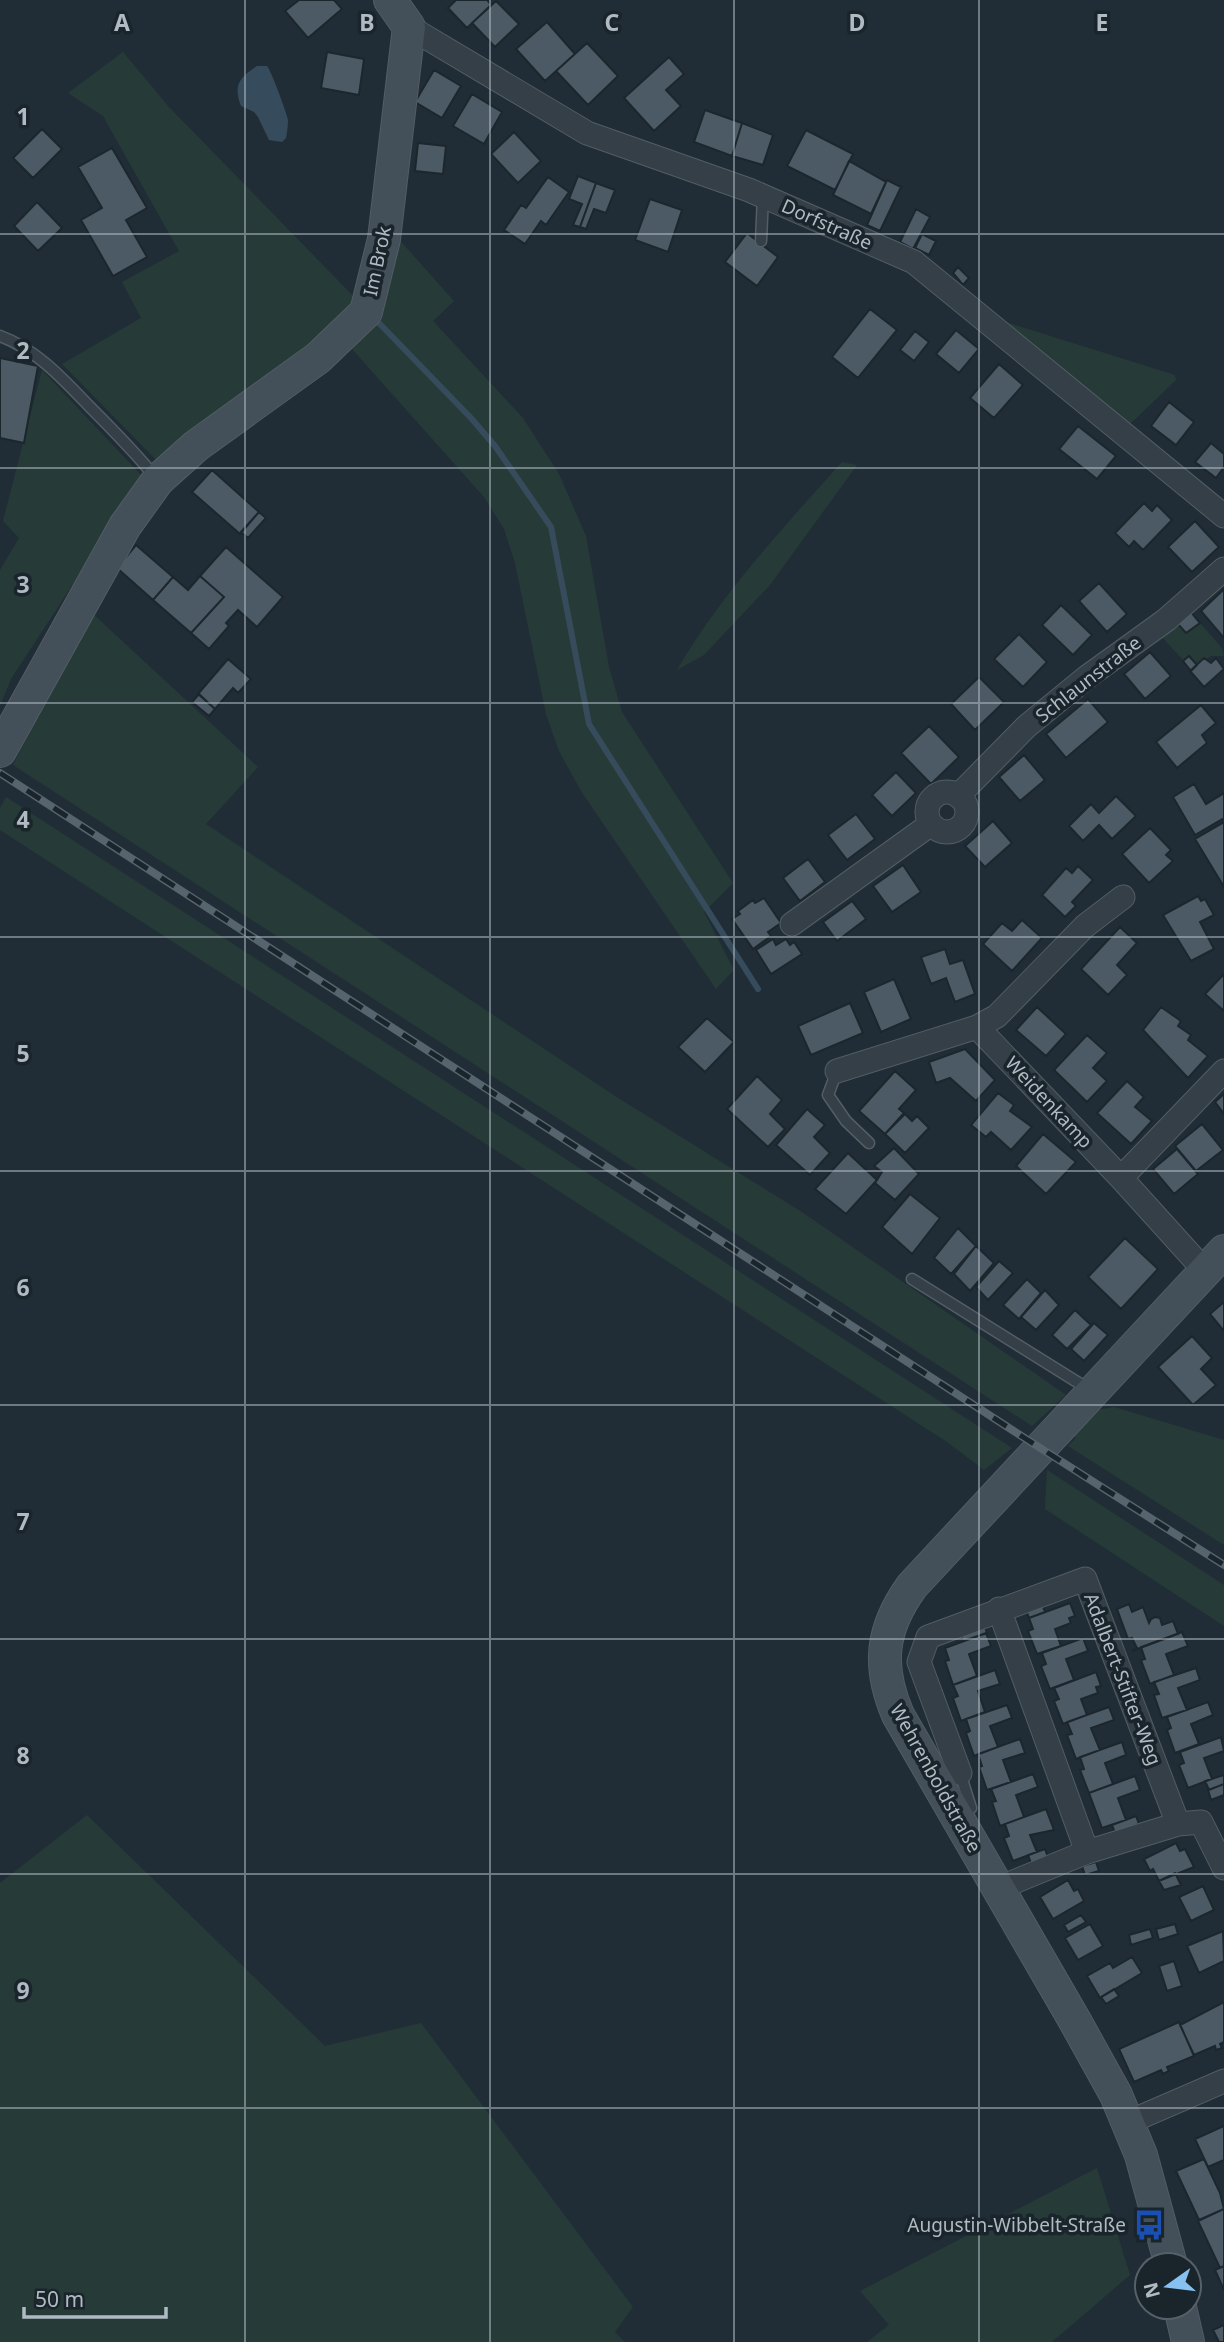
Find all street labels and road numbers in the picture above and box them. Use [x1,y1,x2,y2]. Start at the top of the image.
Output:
street label: Dorfstraße [778,192,876,256]
street label: Im Brok [357,224,397,298]
street label: Schlaunstraße [1030,630,1146,728]
street label: Weidenkamp [999,1050,1099,1154]
street label: Adalbert-Stifter-Weg [1078,1589,1168,1769]
street label: Wehrenboldstraße [884,1699,988,1857]

